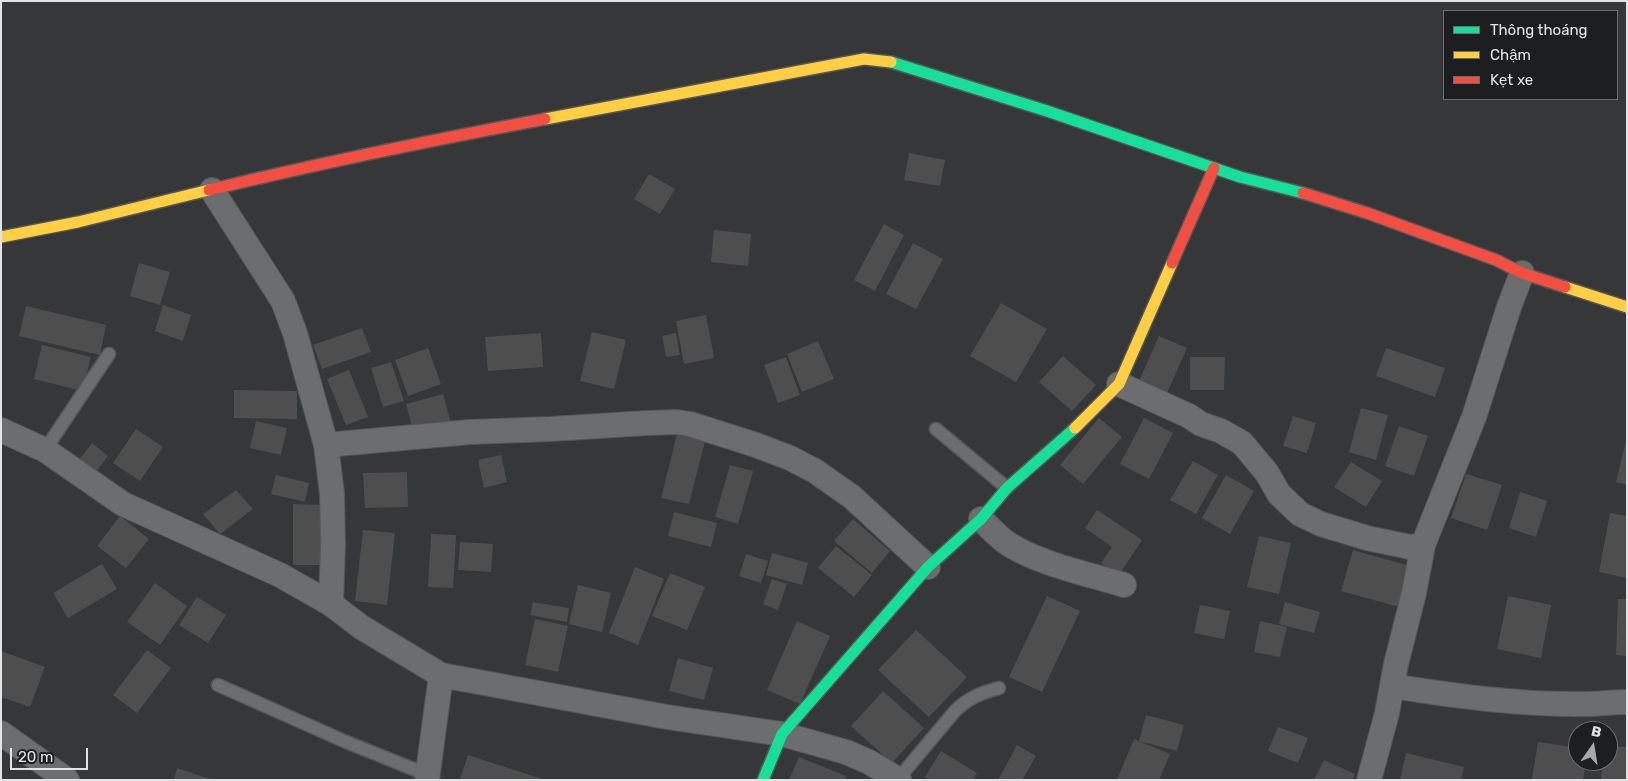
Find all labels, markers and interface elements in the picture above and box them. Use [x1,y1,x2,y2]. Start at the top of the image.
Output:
legend [1443,10,1618,100]
text: Thông thoáng [1490,21,1587,39]
text: Chậm [1490,46,1531,64]
text: Kẹt xe [1490,71,1533,89]
north arrow [1568,721,1618,771]
text: B [1590,722,1603,741]
scale bar [12,738,90,770]
text: 20 m [18,748,53,766]

